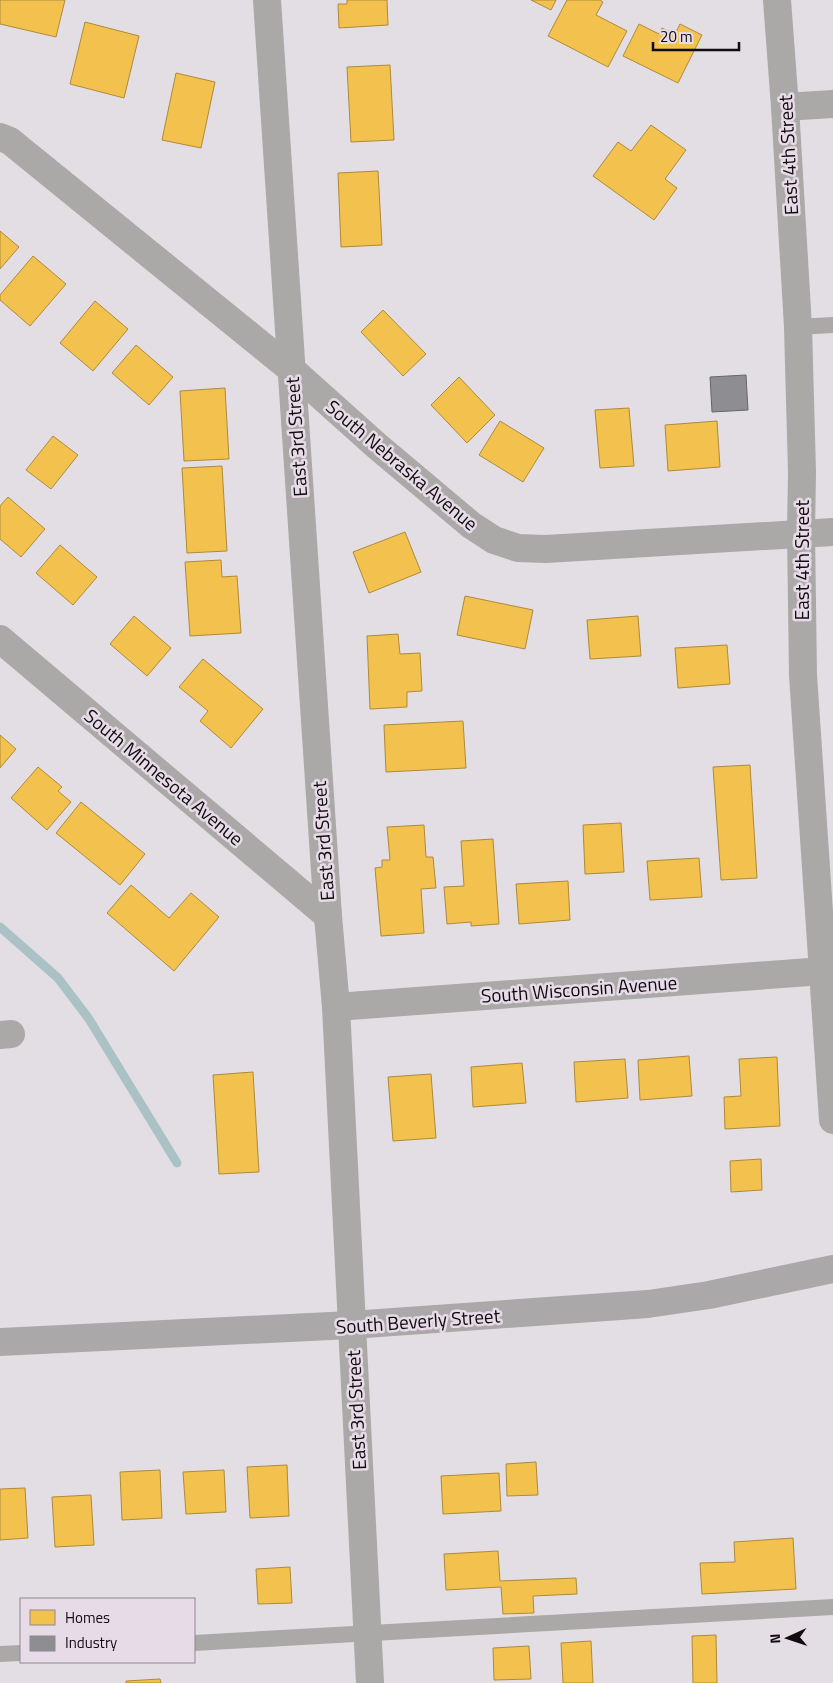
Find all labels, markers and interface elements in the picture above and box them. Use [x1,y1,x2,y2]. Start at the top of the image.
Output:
scale bar [653,20,739,52]
text: 20 m [660,25,693,48]
street label: East 4th Street [770,94,805,216]
street label: East 3rd Street [277,376,314,498]
street label: South Nebraska Avenue [320,392,485,537]
street label: East 4th Street [787,499,816,620]
street label: South Minnesota Avenue [78,701,250,852]
street label: East 3rd Street [304,780,341,902]
street label: South Wisconsin Avenue [480,967,678,1010]
street label: South Beverly Street [335,1300,501,1341]
street label: East 3rd Street [338,1349,373,1471]
legend [20,1598,195,1663]
text: Homes [65,1606,110,1629]
north arrow [763,1613,813,1663]
text: Industry [65,1631,117,1654]
text: N [764,1633,785,1644]

